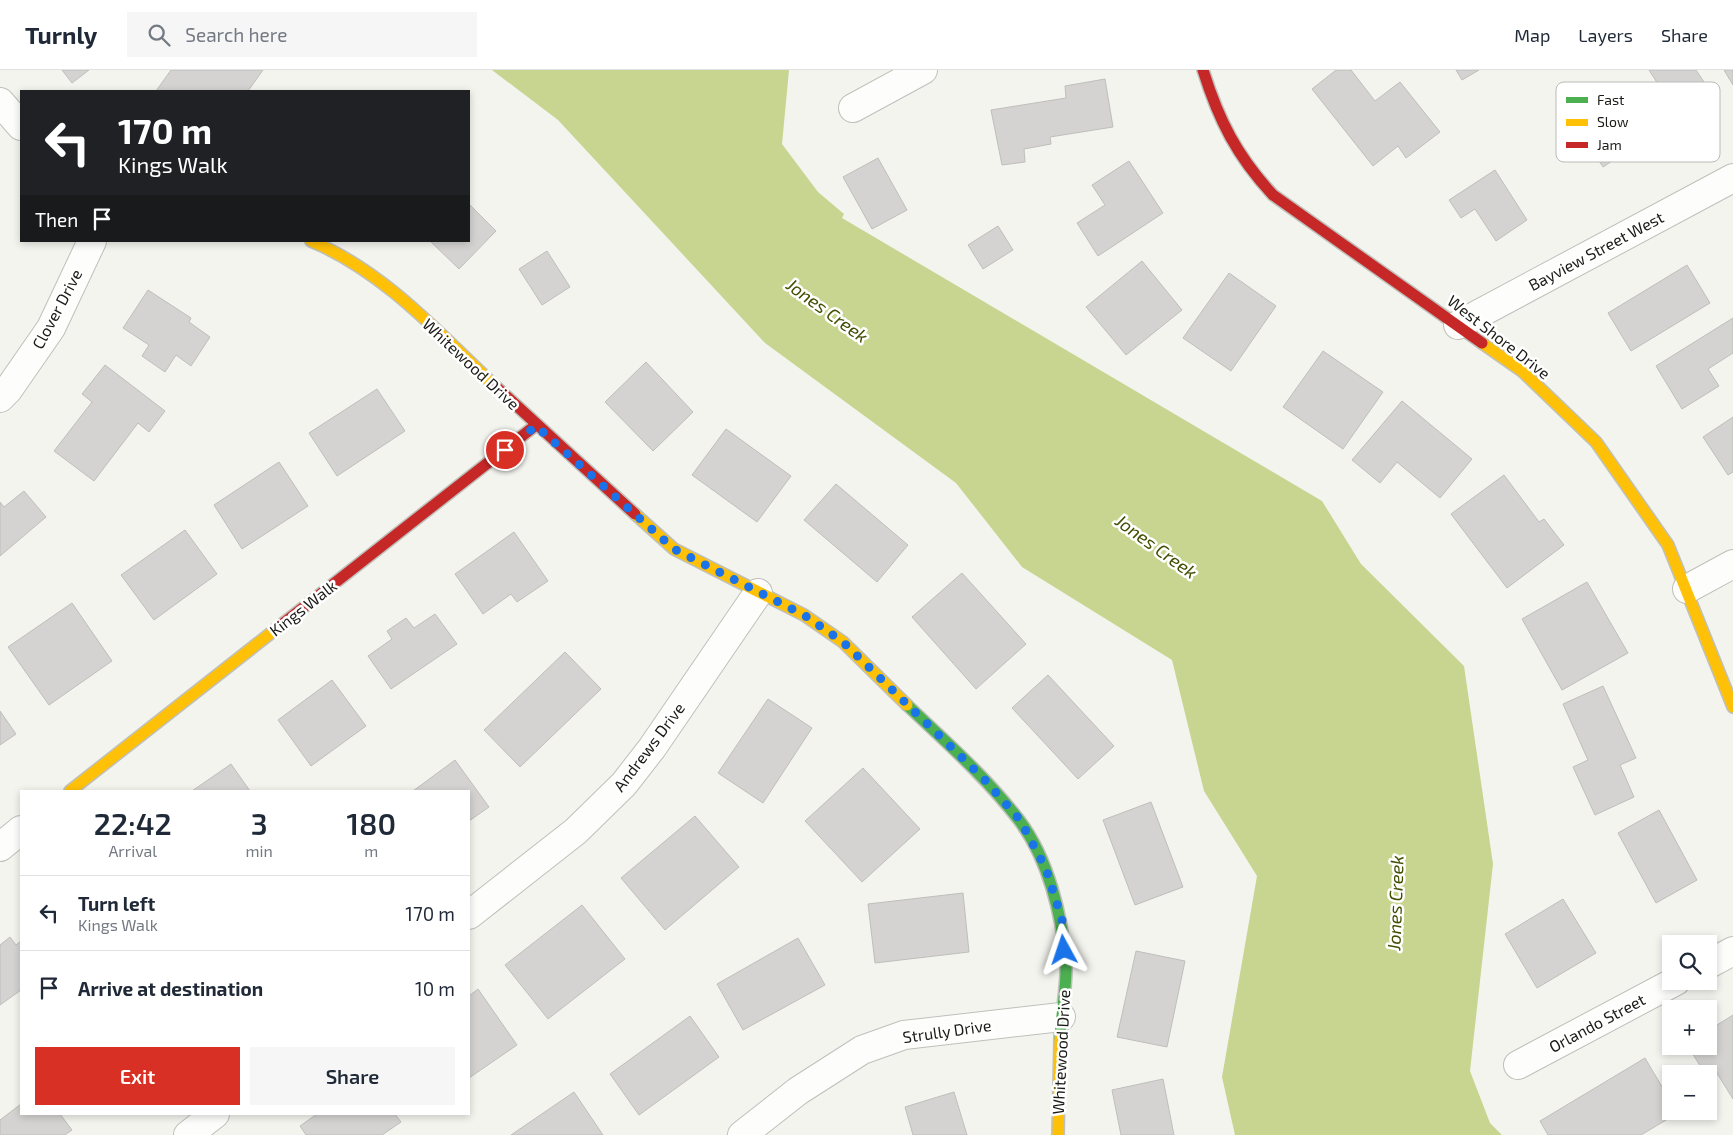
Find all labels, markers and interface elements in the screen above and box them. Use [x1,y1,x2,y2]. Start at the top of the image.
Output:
search box [127,12,477,57]
text: Turnly [25,20,97,49]
icon: search [145,21,173,49]
text: Search here [185,23,287,46]
text: Map [1514,24,1550,46]
text: Layers [1578,24,1633,46]
text: Share [1661,24,1708,46]
legend [1556,82,1720,162]
text: Fast [1597,91,1624,108]
text: 170 m [118,109,212,151]
icon: left [35,110,100,175]
text: Slow [1597,113,1629,130]
text: Jam [1597,136,1622,153]
text: Kings Walk [118,151,228,177]
icon: arrive [88,205,116,233]
street label: Bayview Street West [1525,207,1667,294]
text: Then [35,208,78,231]
street label: Clover Drive [28,266,85,352]
water label: Jones Creek [782,273,873,347]
street label: West Shore Drive [1444,291,1554,383]
street label: Whitewood Drive [419,314,524,413]
pin [484,429,526,471]
icon: arrive [491,436,519,464]
water label: Jones Creek [1111,509,1202,583]
street label: Kings Walk [265,576,340,640]
street label: Andrews Drive [609,699,688,795]
text: 22:42 [94,805,172,841]
text: 3 [251,805,268,841]
text: 180 [347,805,396,841]
text: Arrival [108,841,157,860]
text: min [245,841,273,860]
text: m [364,841,378,860]
water label: Jones Creek [1382,855,1408,952]
text: Turn left [78,892,155,915]
icon: left [35,899,63,927]
text: 170 m [405,902,455,925]
text: Kings Walk [78,915,158,934]
position arrow [1037,923,1089,975]
map controls [1662,935,1717,1120]
button: search [1662,935,1717,990]
icon: arrive [35,974,63,1002]
text: Arrive at destination [78,977,263,1000]
text: 10 m [415,977,455,1000]
street label: Whitewood Drive [1048,989,1073,1115]
street label: Orlando Street [1545,989,1648,1056]
button: + [1662,1000,1717,1055]
street label: Strully Drive [901,1015,992,1046]
button: Exit [35,1047,240,1105]
button: Share [250,1047,455,1105]
button: − [1662,1065,1717,1120]

